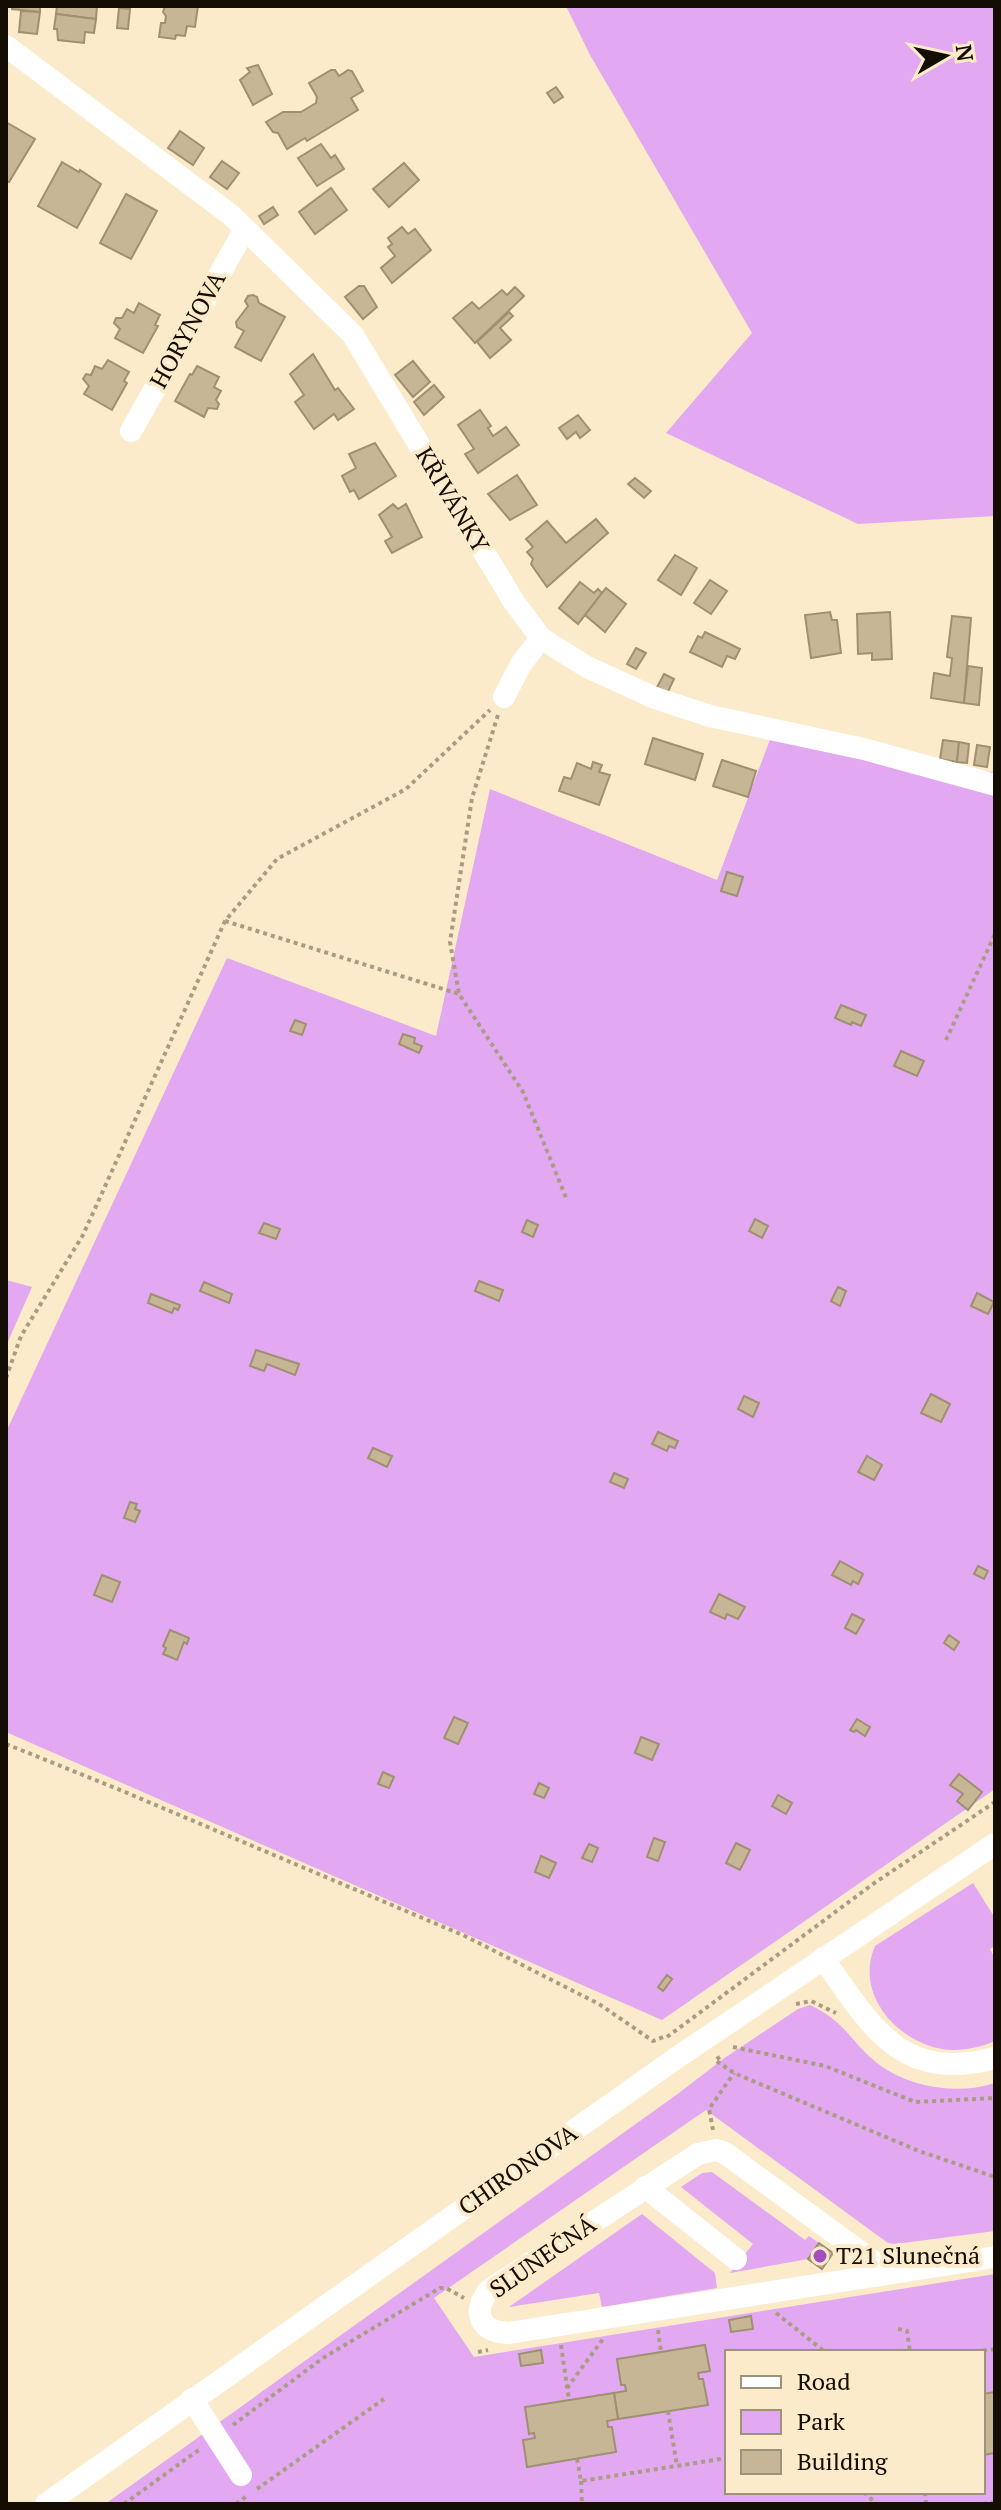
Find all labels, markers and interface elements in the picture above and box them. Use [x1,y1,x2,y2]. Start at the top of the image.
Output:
north arrow [905,16,985,96]
text: N [950,42,981,64]
street label: HORYNOVA [142,265,233,394]
street label: KŘIVÁNKY [409,441,497,559]
street label: CHIRONOVA [452,2116,584,2222]
street label: SLUNEČNÁ [483,2207,603,2305]
place label: T21 Slunečná [836,2239,980,2271]
marker: T21 Slunečná [811,2247,829,2265]
legend [725,2350,985,2494]
text: Road [797,2365,851,2397]
text: Park [797,2405,846,2437]
text: Building [797,2445,888,2477]

